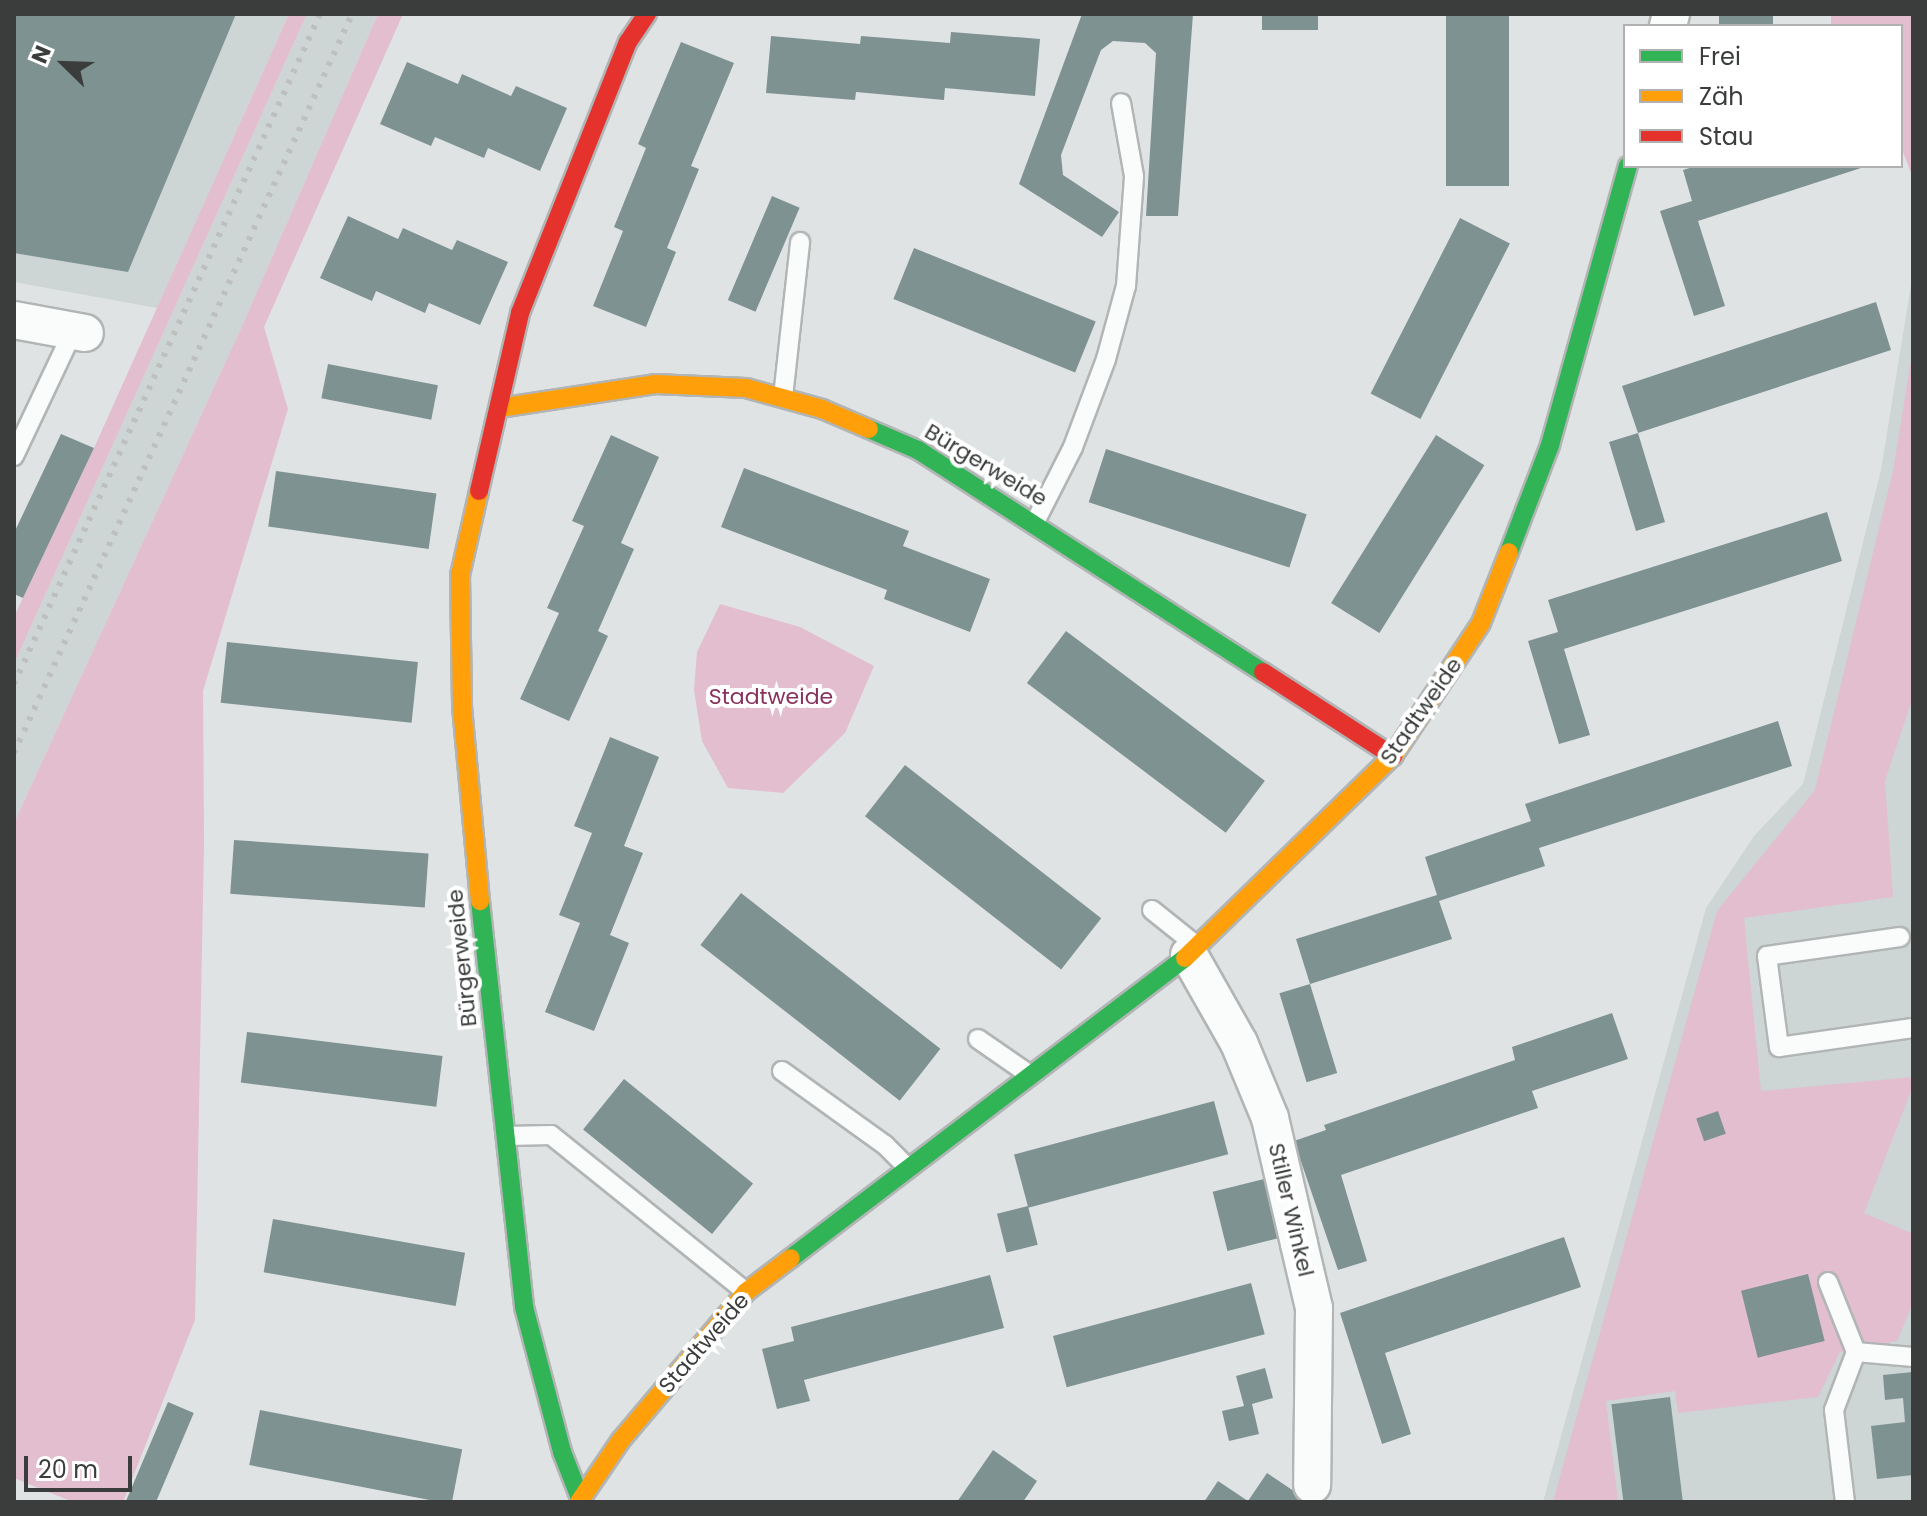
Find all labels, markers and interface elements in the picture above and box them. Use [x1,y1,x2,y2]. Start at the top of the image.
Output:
north arrow [24,24,104,104]
legend [1623,24,1903,168]
text: Frei [1699,40,1741,73]
text: N [24,41,59,68]
text: Zäh [1699,80,1744,113]
text: Stau [1699,120,1753,153]
street label: Bürgerweide [920,418,1052,512]
street label: Stadtweide [1375,653,1467,769]
park label: Stadtweide [709,684,833,710]
street label: Bürgerweide [442,888,482,1028]
street label: Stiller Winkel [1263,1141,1319,1279]
street label: Stadtweide [653,1287,755,1399]
scale bar [28,1440,136,1490]
text: 20 m [38,1453,98,1486]

